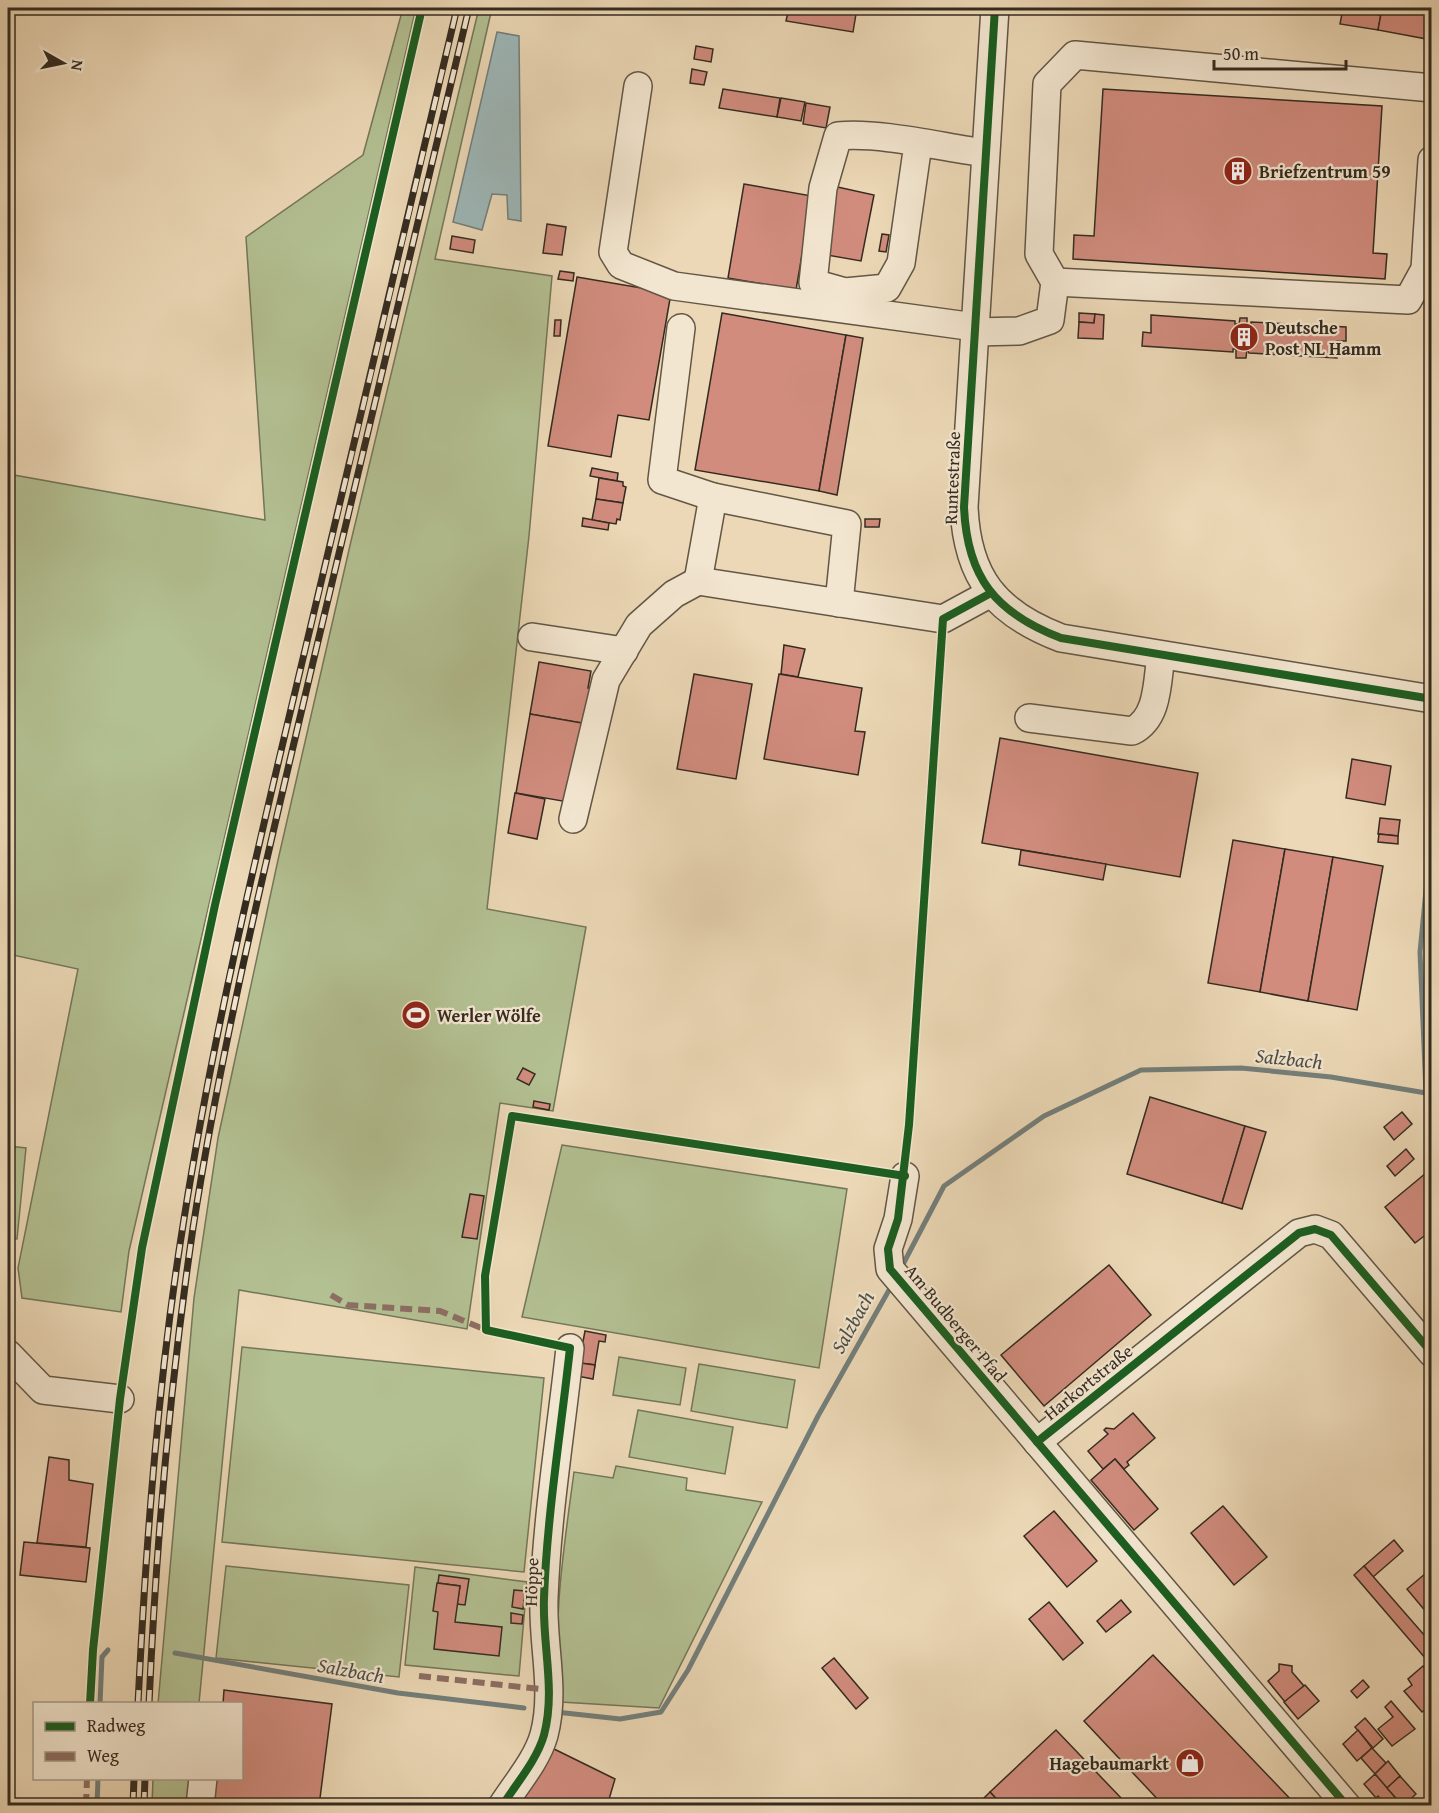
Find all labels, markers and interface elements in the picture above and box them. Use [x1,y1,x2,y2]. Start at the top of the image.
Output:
north arrow [33,33,93,93]
scale bar [1214,33,1346,71]
text: 50 m [1223,40,1259,67]
text: N [65,58,91,73]
building icon: Briefzentrum 59 [1222,155,1254,187]
place label: Briefzentrum 59 [1259,158,1391,185]
place label: Deutsche Post NL Hamm [1265,314,1382,362]
building icon: Deutsche Post NL Hamm [1228,321,1260,353]
street label: Runtestraße [937,431,967,525]
sports icon: Werler Wölfe [400,999,432,1031]
place label: Werler Wölfe [437,1002,541,1029]
water label: Salzbach [1254,1040,1324,1076]
street label: Am Budberger Pfad [899,1258,1014,1388]
water label: Salzbach [823,1286,881,1358]
street label: Harkortstraße [1038,1338,1138,1426]
street label: Höppe [517,1557,545,1607]
water label: Salzbach [315,1650,387,1690]
legend [33,1702,243,1780]
text: Radweg [87,1712,145,1739]
text: Weg [87,1742,119,1769]
shop icon: Hagebaumarkt [1174,1747,1206,1779]
place label: Hagebaumarkt [1050,1750,1169,1777]

